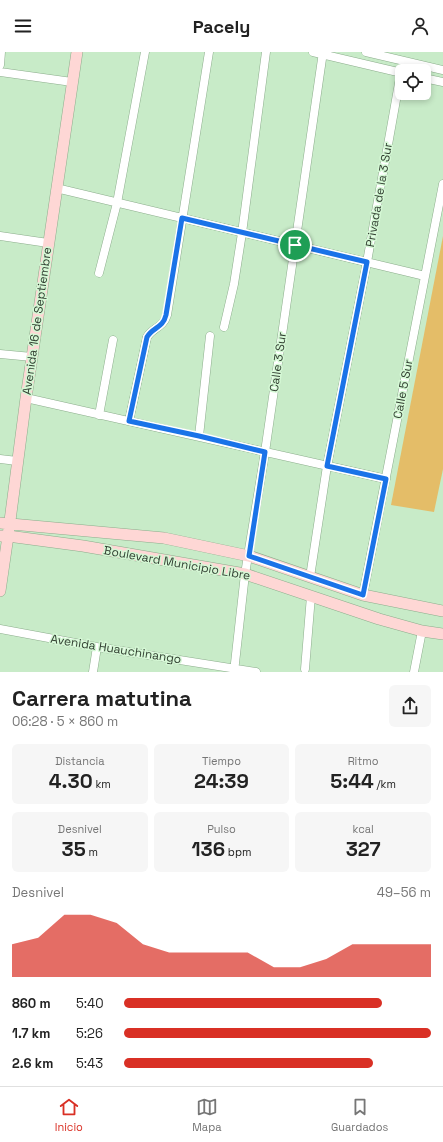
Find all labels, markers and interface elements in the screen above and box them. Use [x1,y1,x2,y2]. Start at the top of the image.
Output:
icon: menu [12,15,34,37]
text: Pacely [193,15,250,38]
icon: person [409,15,431,37]
map controls [395,64,431,100]
button: locate [395,64,431,100]
street label: Privada de la 3 Sur [362,141,396,248]
pin [278,228,312,262]
icon: arrive [284,234,306,256]
street label: Avenida 16 de Septiembre [19,246,55,396]
street label: Calle 3 Sur [266,331,290,393]
street label: Calle 5 Sur [389,357,417,420]
street label: Boulevard Municipio Libre [102,542,252,584]
street label: Avenida Huauchinango [49,631,183,667]
text: Carrera matutina [12,684,192,712]
button: share [389,685,431,727]
text: 06:28 · 5 × 860 m [12,713,118,730]
text: Distancia [55,754,105,768]
text: Tiempo [202,754,241,768]
text: Ritmo [348,754,379,768]
text: 4.30 [49,768,93,794]
text: 24:39 [194,768,249,794]
text: 5:44 [330,768,374,794]
text: km [93,777,111,791]
text: /km [374,777,396,791]
text: Desnivel [58,822,102,836]
text: Pulso [207,822,236,836]
text: kcal [353,822,374,836]
text: 35 [62,836,86,862]
text: 136 [191,836,225,862]
text: 327 [346,836,381,862]
text: m [86,845,98,859]
text: bpm [225,845,252,859]
text: Desnivel [12,884,64,901]
text: 49–56 m [377,884,431,901]
text: 860 m [12,995,51,1012]
text: 5:40 [76,995,104,1012]
text: 1.7 km [12,1025,50,1042]
text: 5:26 [76,1025,103,1042]
text: 2.6 km [12,1055,53,1072]
text: 5:43 [76,1055,103,1072]
tab: Inicio [55,1096,83,1134]
tab: Mapa [192,1096,222,1134]
tab: Guardados [331,1096,388,1134]

